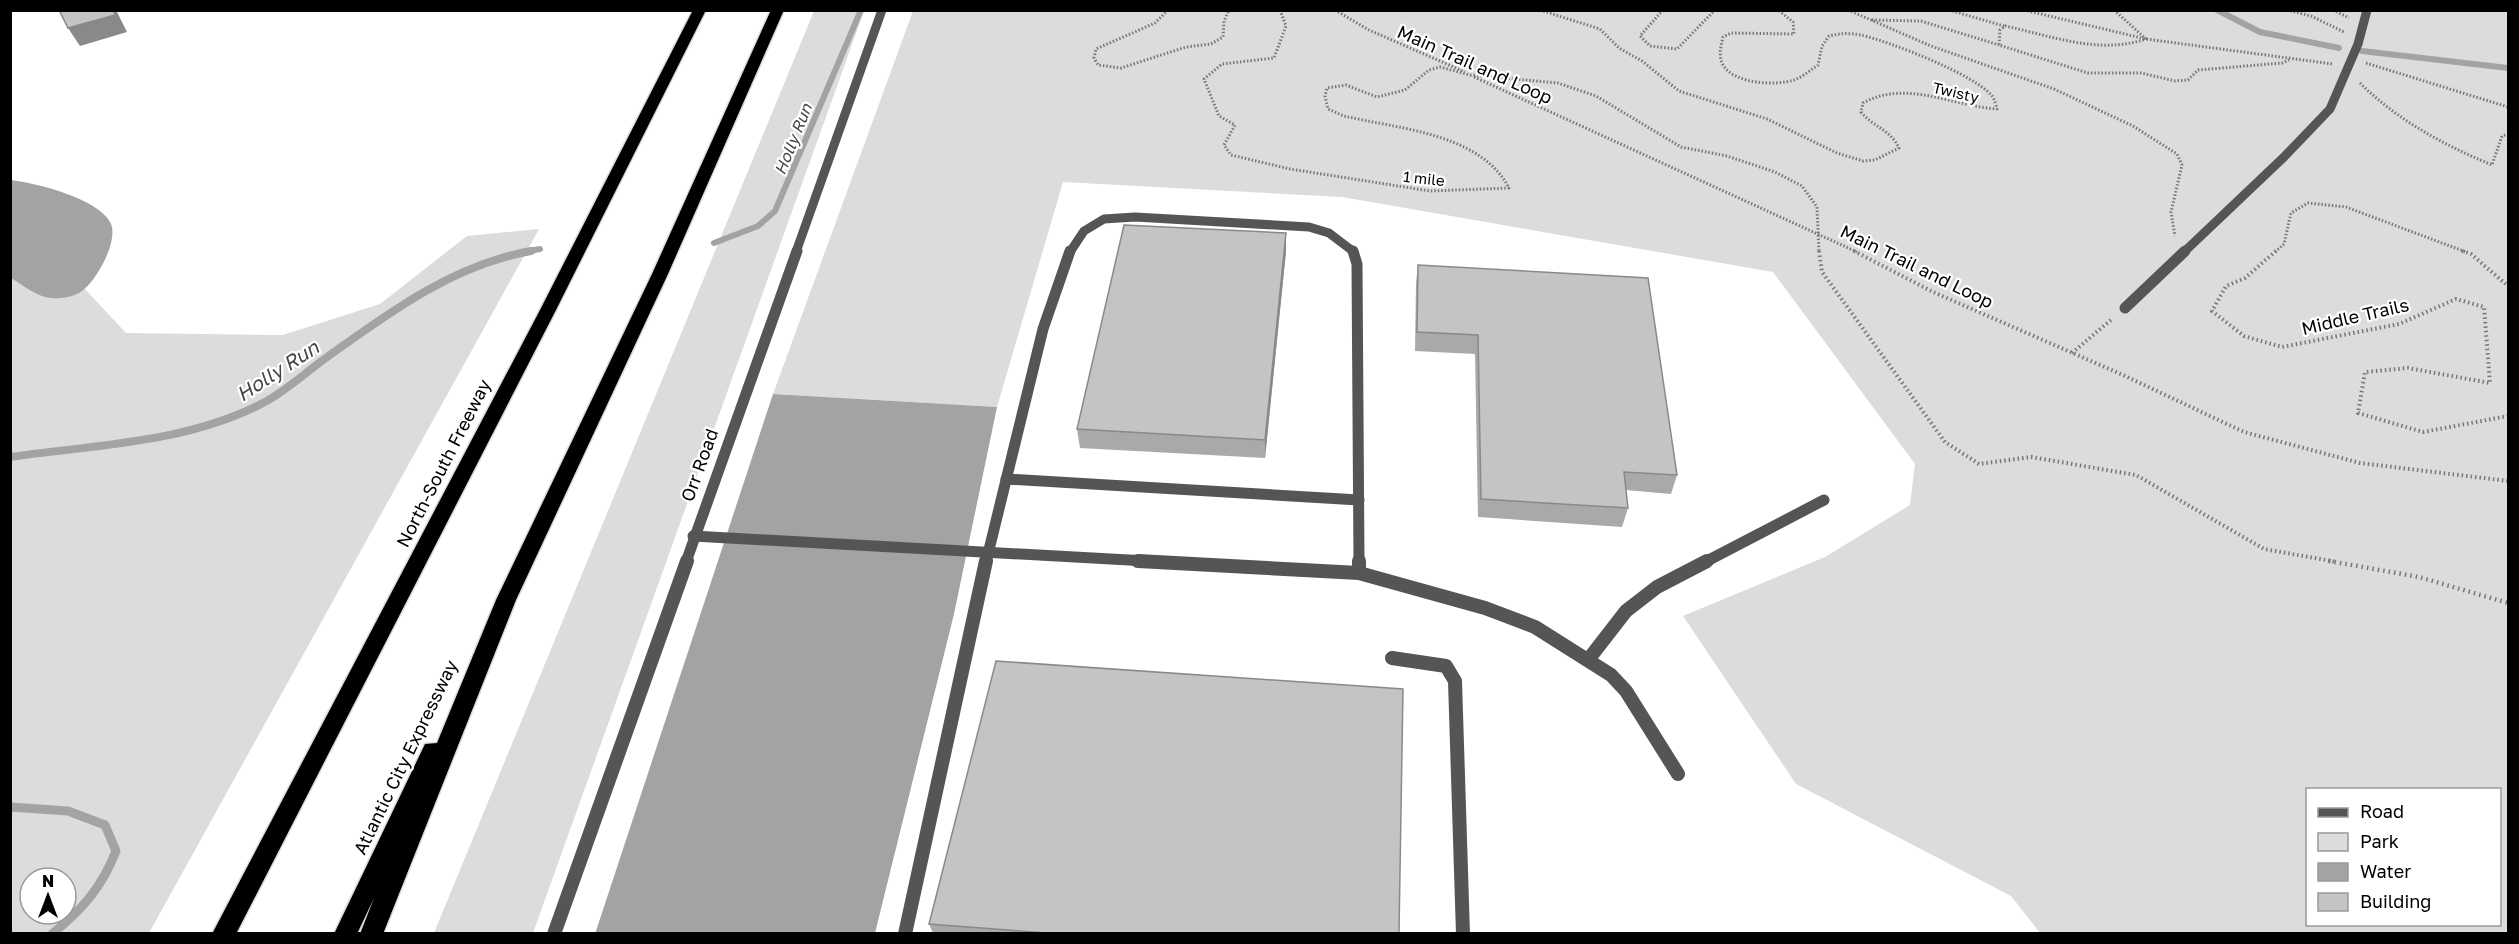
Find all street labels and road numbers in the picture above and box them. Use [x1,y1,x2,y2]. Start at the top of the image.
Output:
street label: Main Trail and Loop [1394,20,1556,108]
street label: Twisty [1931,78,1981,106]
street label: 1 mile [1402,167,1446,189]
street label: Main Trail and Loop [1837,219,1997,313]
street label: Middle Trails [2299,293,2411,339]
street label: North-South Freeway [391,375,495,551]
street label: Orr Road [676,426,722,504]
street label: Atlantic City Expressway [348,656,462,858]

